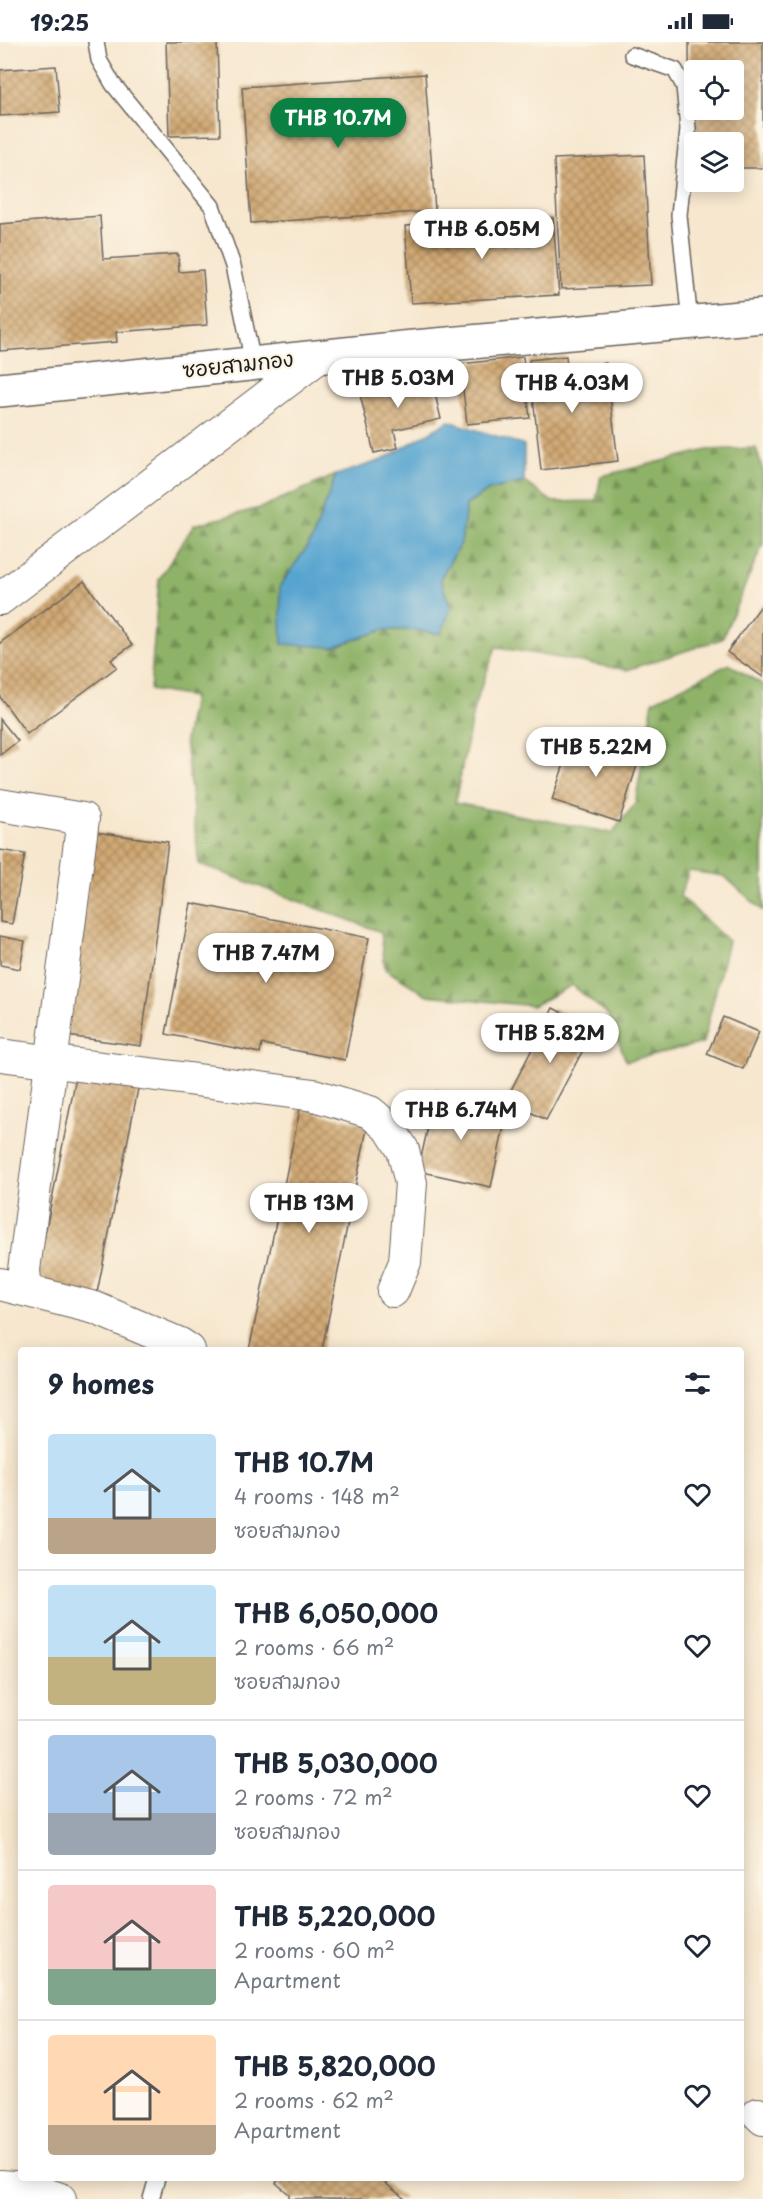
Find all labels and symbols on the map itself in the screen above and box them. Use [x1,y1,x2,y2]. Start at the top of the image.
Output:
pin: THB 10.7M [269,98,407,149]
pin: THB 6.05M [413,209,551,260]
street label: ซอยสามกอง [181,341,295,385]
pin: THB 5.03M [329,358,467,409]
pin: THB 4.03M [503,363,641,414]
pin: THB 5.22M [527,727,665,778]
pin: THB 7.47M [197,933,335,984]
pin: THB 5.82M [481,1013,619,1064]
pin: THB 6.74M [392,1090,530,1141]
pin: THB 13M [254,1183,364,1234]

